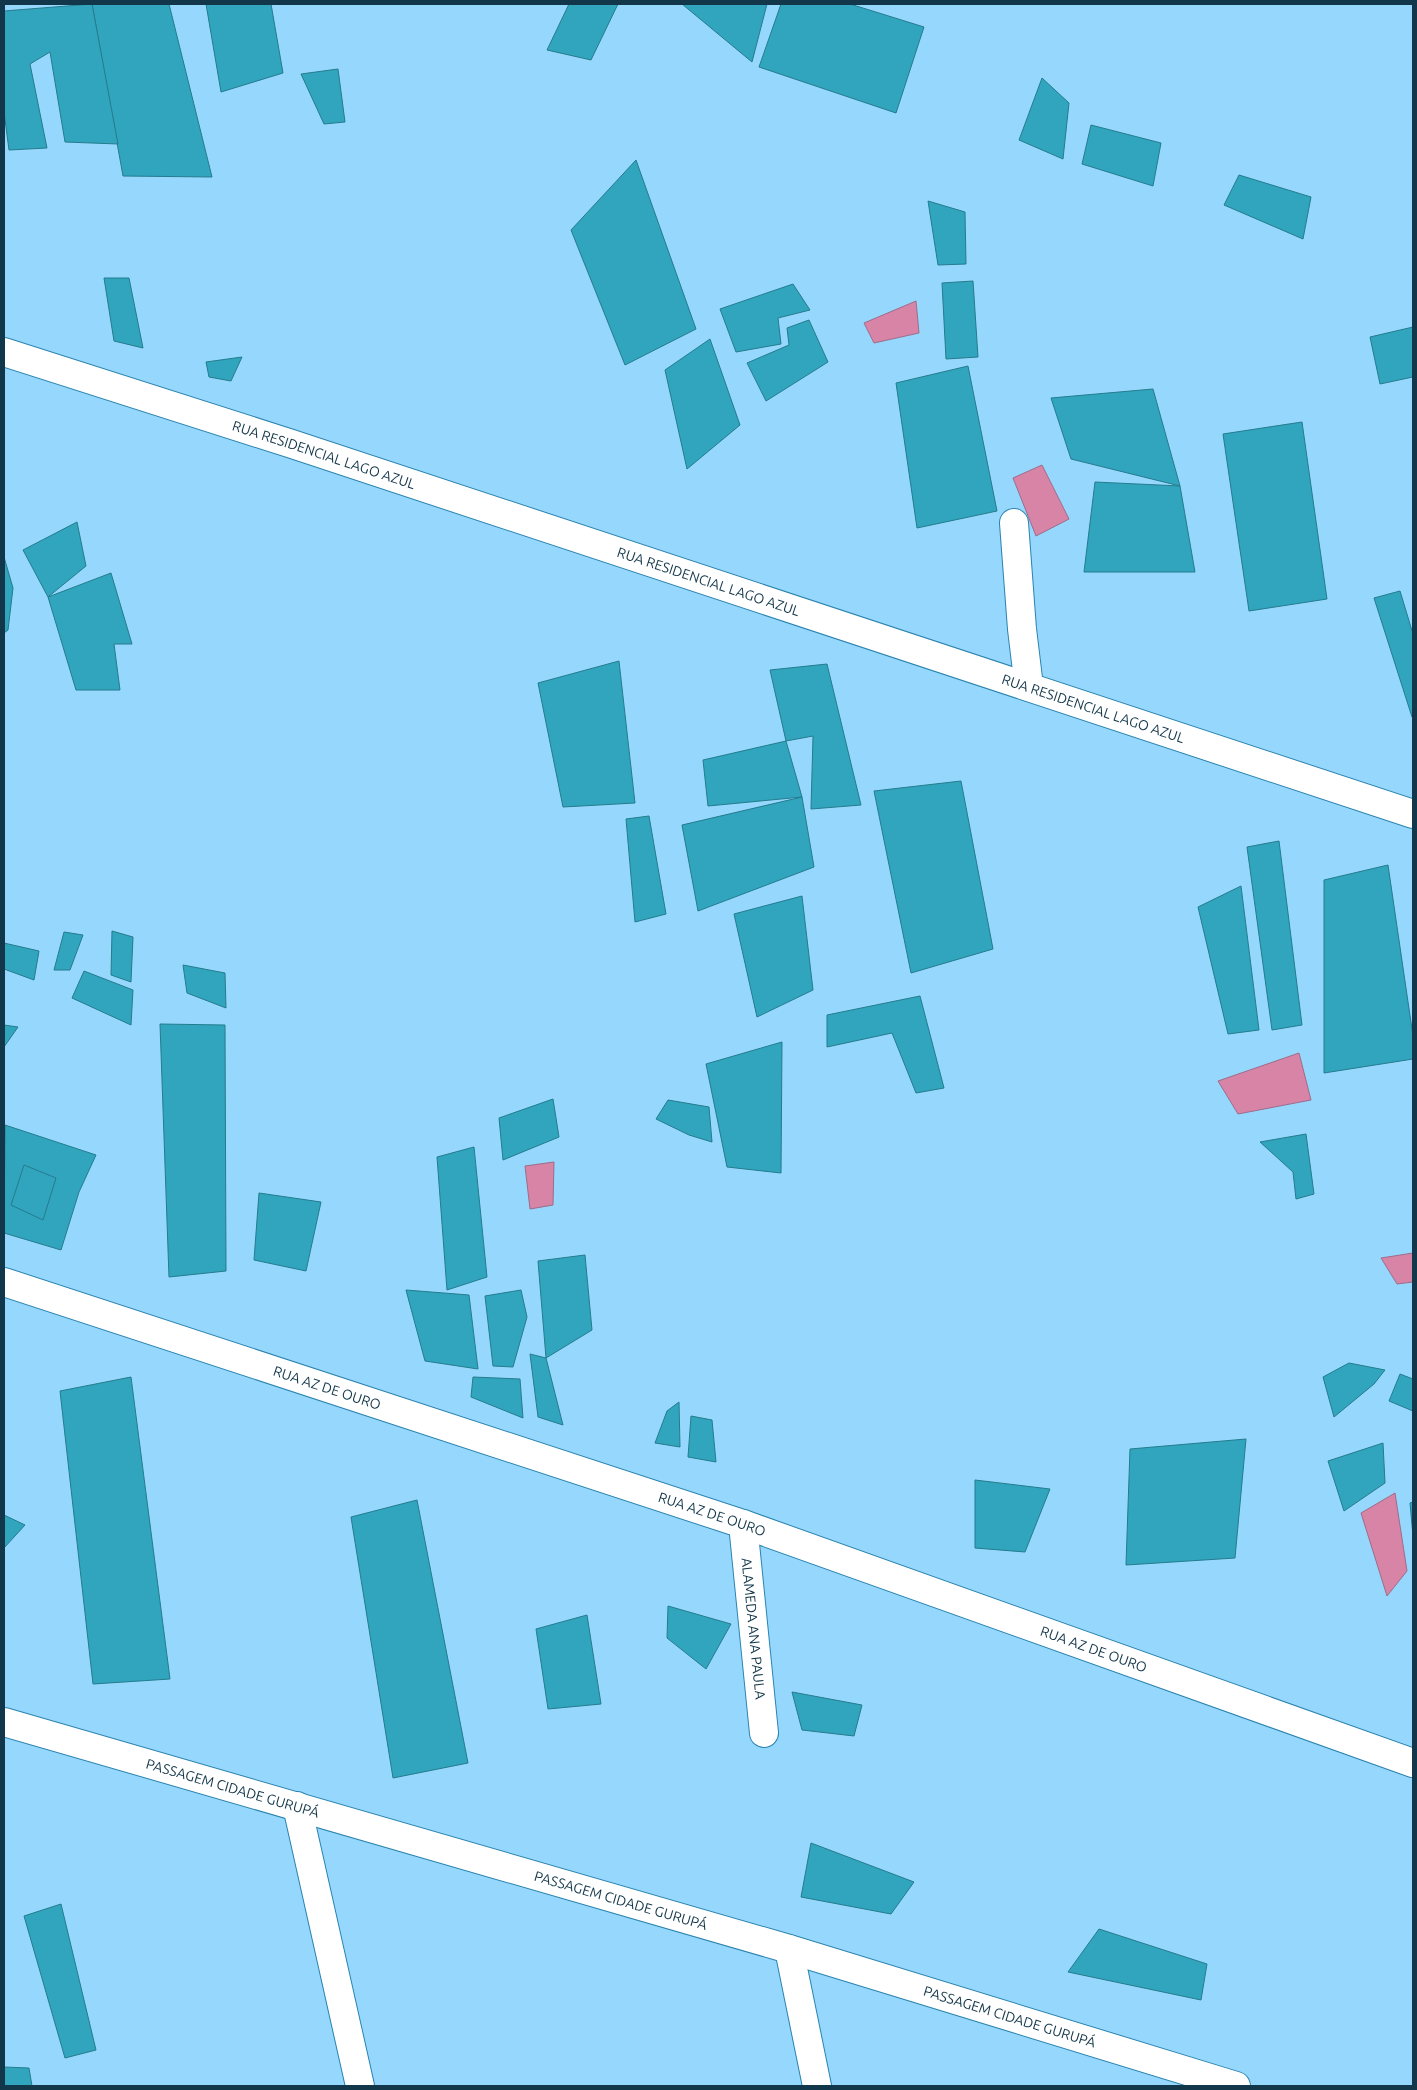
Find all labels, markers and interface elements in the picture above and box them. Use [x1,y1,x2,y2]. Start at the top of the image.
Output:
street label: RUA RESIDENCIAL LAGO AZUL [230,417,417,492]
street label: RUA RESIDENCIAL LAGO AZUL [615,544,802,619]
street label: RUA RESIDENCIAL LAGO AZUL [1000,671,1187,746]
street label: RUA AZ DE OURO [271,1363,383,1413]
street label: RUA AZ DE OURO [656,1489,768,1539]
street label: ALAMEDA ANA PAULA [738,1557,769,1700]
street label: RUA AZ DE OURO [1038,1623,1149,1676]
street label: PASSAGEM CIDADE GURUPÁ [144,1756,321,1821]
street label: PASSAGEM CIDADE GURUPÁ [532,1868,709,1933]
street label: PASSAGEM CIDADE GURUPÁ [922,1983,1098,2051]

